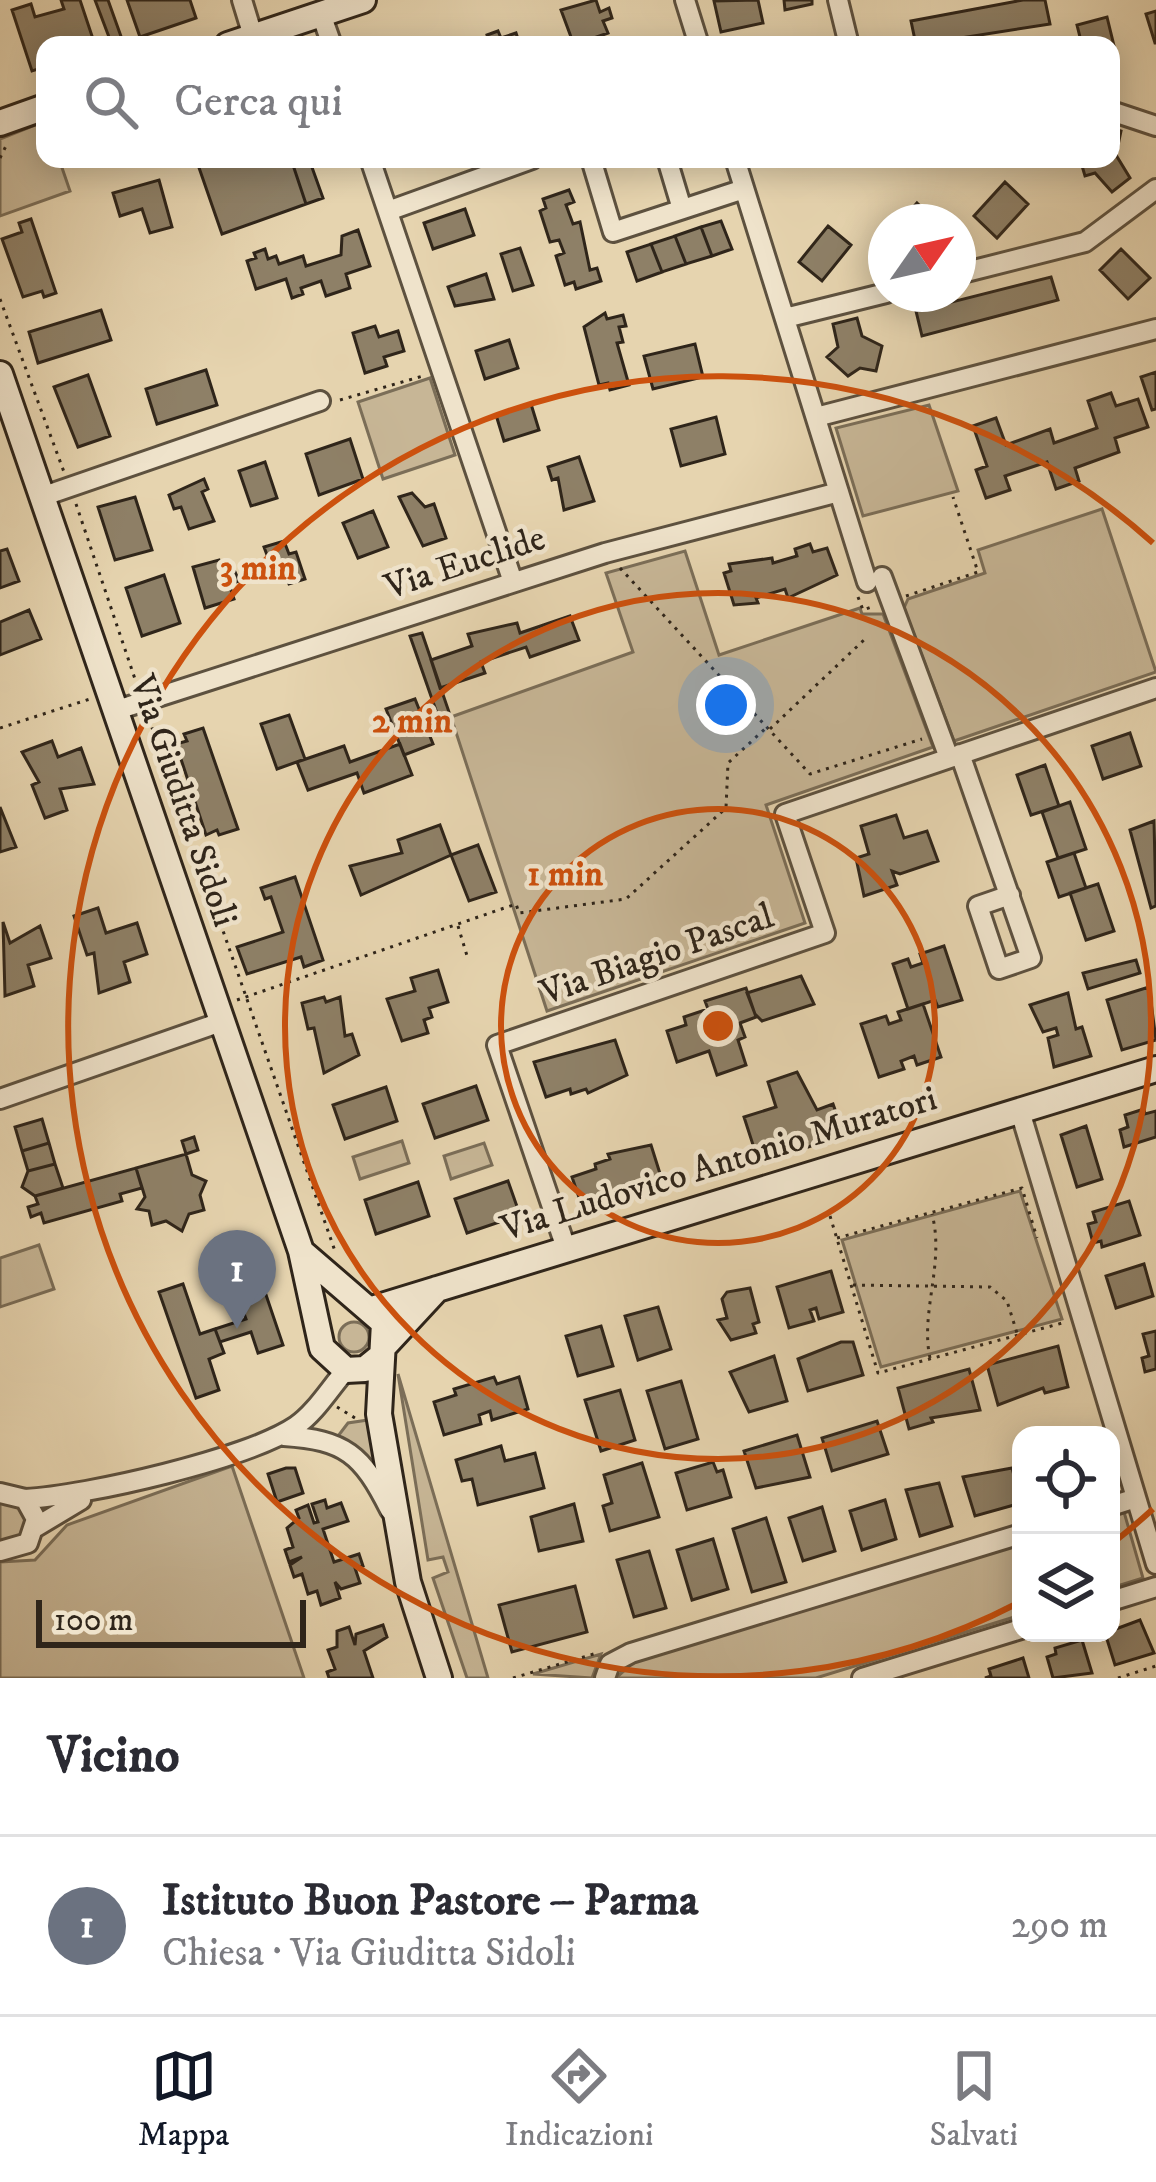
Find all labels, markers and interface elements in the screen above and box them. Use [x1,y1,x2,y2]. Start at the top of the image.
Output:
search box [36,36,1120,168]
icon: search [78,69,144,135]
text: Cerca qui [174,74,343,130]
north arrow [868,204,976,312]
street label: Via Euclide [378,516,551,610]
text: 3 min [220,546,296,591]
street label: Via Giuditta Sidoli [119,668,247,933]
your location [696,675,756,735]
text: 2 min [372,699,452,744]
text: 1 min [527,852,603,897]
street label: Via Biagio Pascal [533,894,780,1016]
centre of rings [697,1005,739,1047]
street label: Via Ludovico Antonio Muratori [495,1076,942,1252]
pin: 1 [198,1230,276,1329]
map controls [1012,1426,1120,1642]
button: locate [1012,1426,1120,1534]
button: layers [1012,1534,1120,1642]
scale bar [36,1594,306,1647]
text: 100 m [54,1600,133,1641]
text: Vicino [48,1724,179,1788]
text: Istituto Buon Pastore – Parma [162,1873,698,1929]
text: 1 [80,1901,94,1950]
text: 290 m [1011,1901,1108,1950]
text: Chiesa · Via Giuditta Sidoli [162,1929,576,1978]
tab: Mappa [138,2043,229,2156]
tab: Indicazioni [505,2043,654,2156]
tab: Salvati [929,2043,1018,2156]

